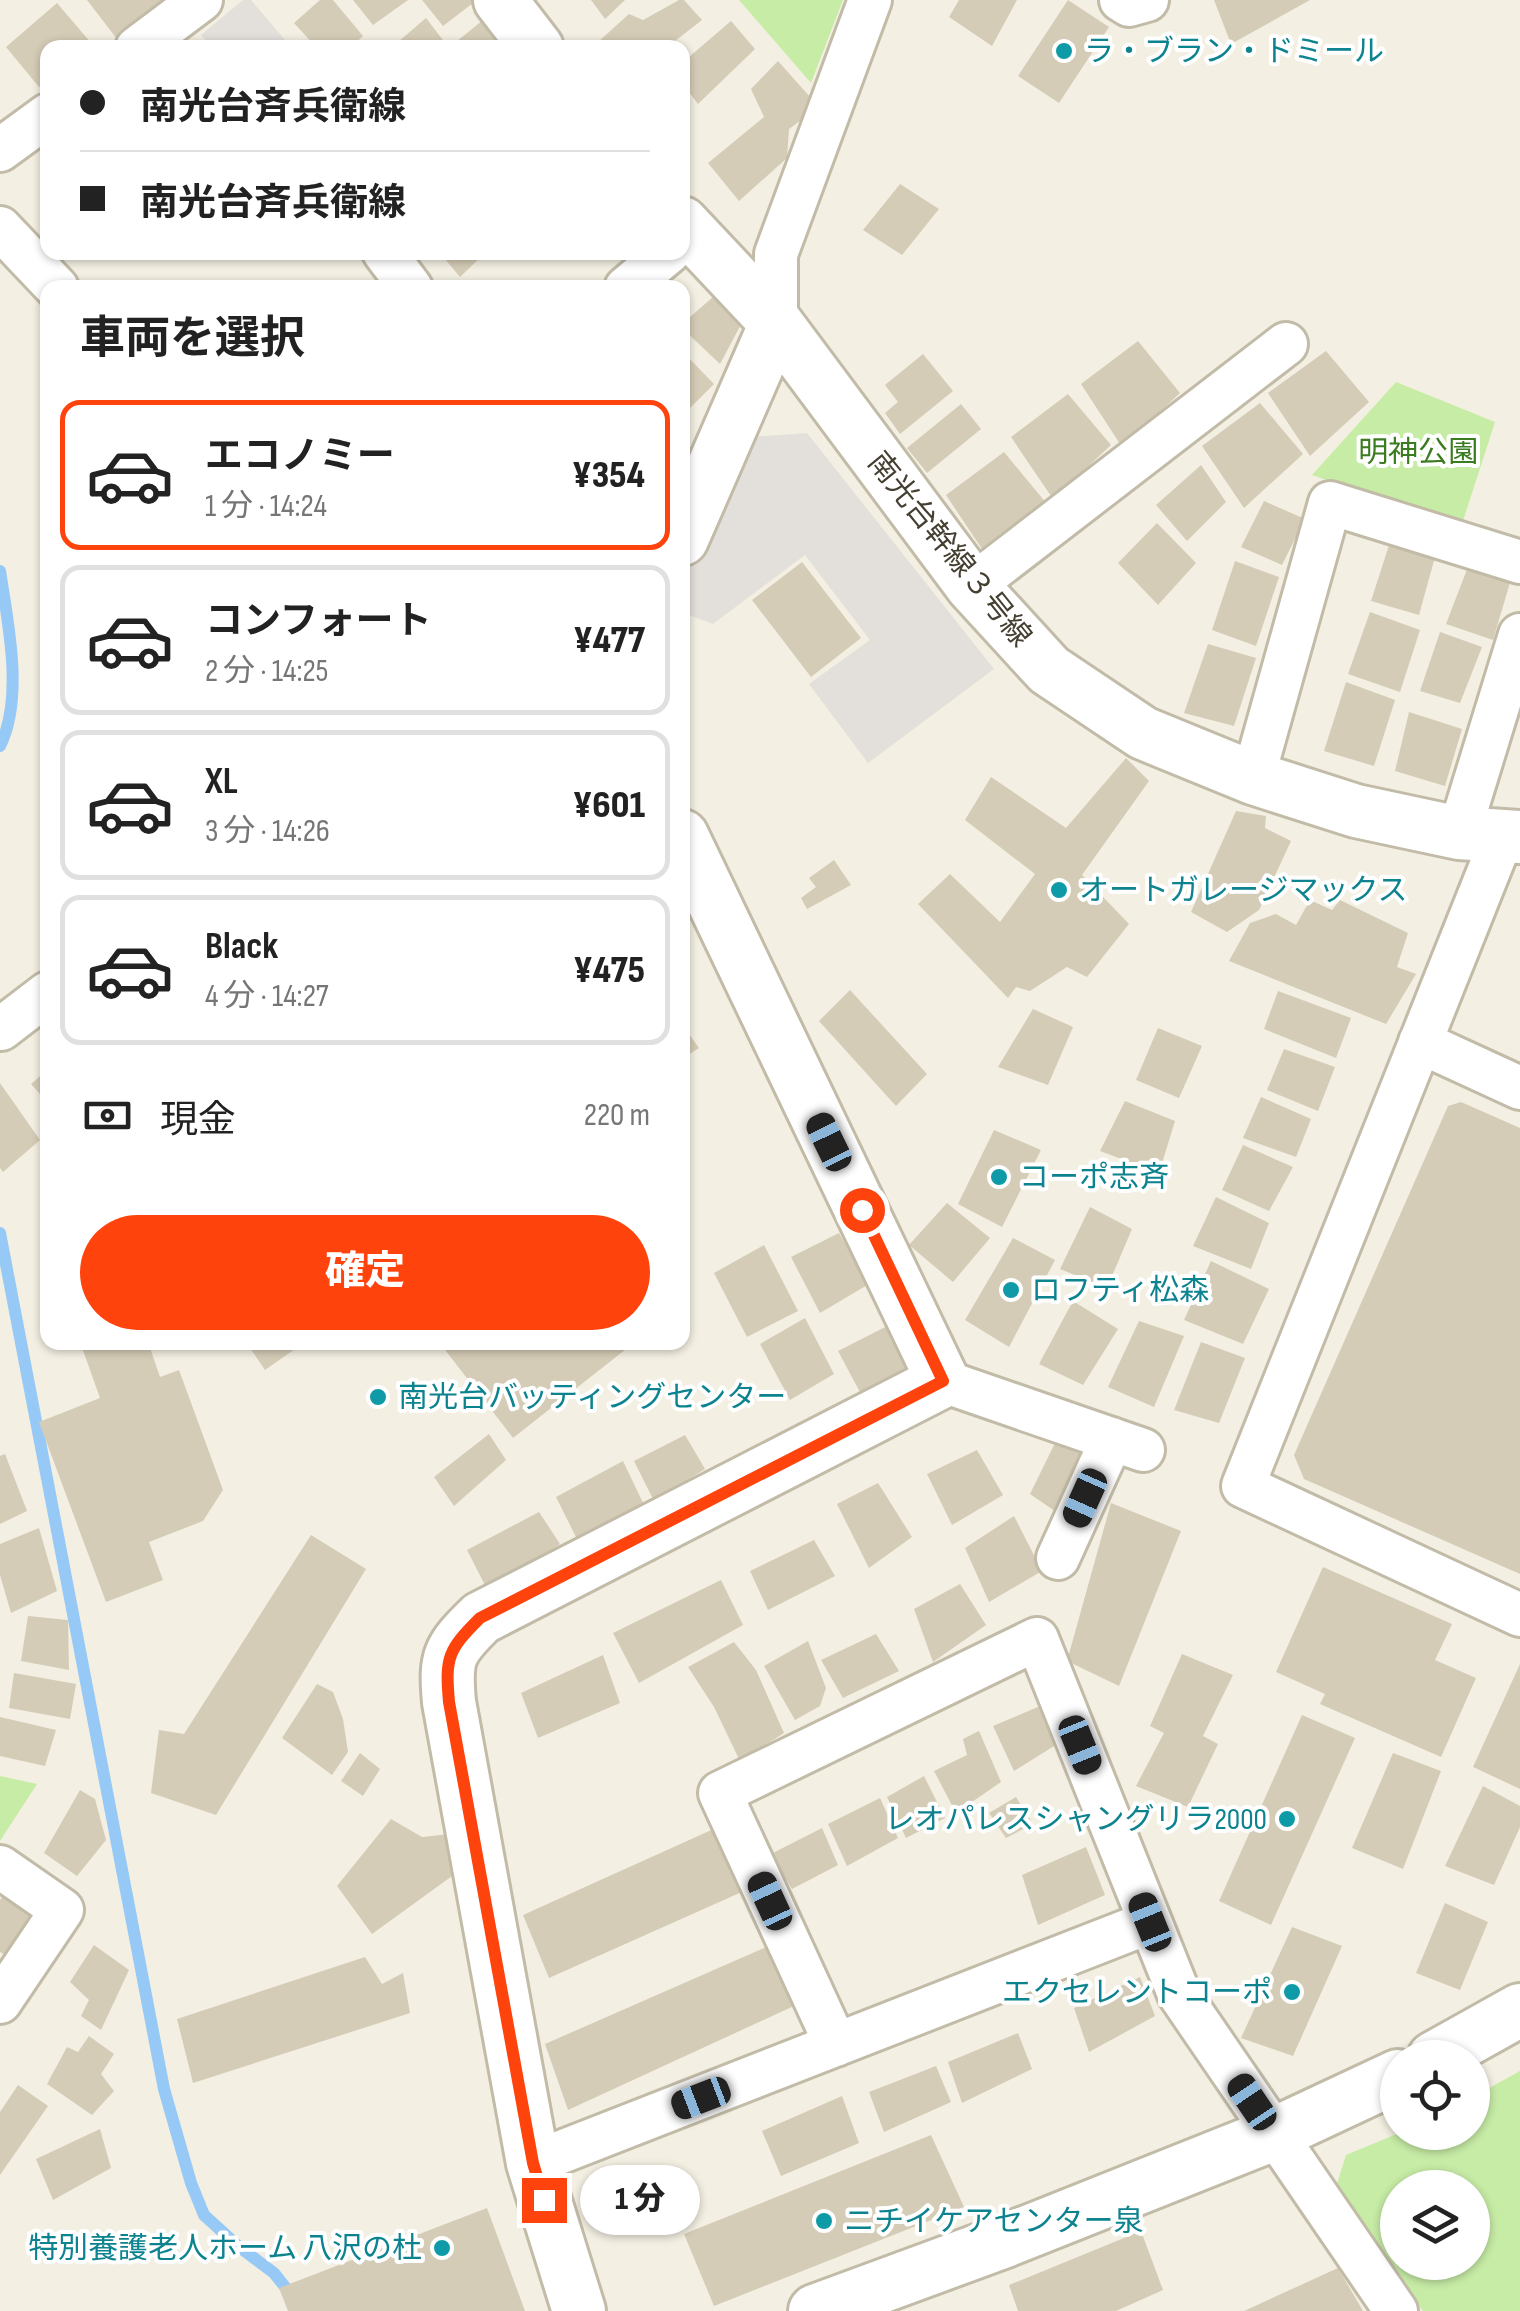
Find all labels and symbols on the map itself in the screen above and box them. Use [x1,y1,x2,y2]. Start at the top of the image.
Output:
place label: ラ・ブラン・ドミール [1084,34,1384,70]
marker: ラ・ブラン・ドミール [1053,40,1075,62]
park label: 明神公園 [1358,435,1478,471]
street label: 南光台幹線３号線 [860,445,1039,654]
place label: オートガレージマックス [1079,873,1408,909]
marker: オートガレージマックス [1048,879,1070,901]
car [802,1108,856,1176]
place label: コーポ志斉 [1019,1160,1169,1196]
marker: コーポ志斉 [988,1166,1010,1188]
route start [840,1188,885,1233]
place label: ロフティ松森 [1031,1273,1209,1309]
marker: ロフティ松森 [1000,1279,1022,1301]
place label: 南光台バッティングセンター [398,1380,786,1416]
marker: 南光台バッティングセンター [367,1386,389,1408]
car [1059,1464,1111,1532]
car [1055,1712,1105,1778]
place label: レオパレスシャングリラ2000 [885,1802,1267,1838]
marker: レオパレスシャングリラ2000 [1276,1808,1298,1830]
car [744,1867,796,1935]
car [1125,1889,1175,1955]
place label: エクセレントコーポ [1002,1975,1272,2011]
marker: エクセレントコーポ [1281,1981,1303,2003]
car [1223,2069,1281,2135]
car [668,2073,734,2123]
callout: 1 分 [579,2165,699,2235]
route end [522,2178,567,2223]
place label: ニチイケアセンター泉 [844,2204,1143,2240]
marker: ニチイケアセンター泉 [813,2210,835,2232]
place label: 特別養護老人ホーム 八沢の杜 [28,2231,422,2267]
marker: 特別養護老人ホーム 八沢の杜 [431,2237,453,2259]

